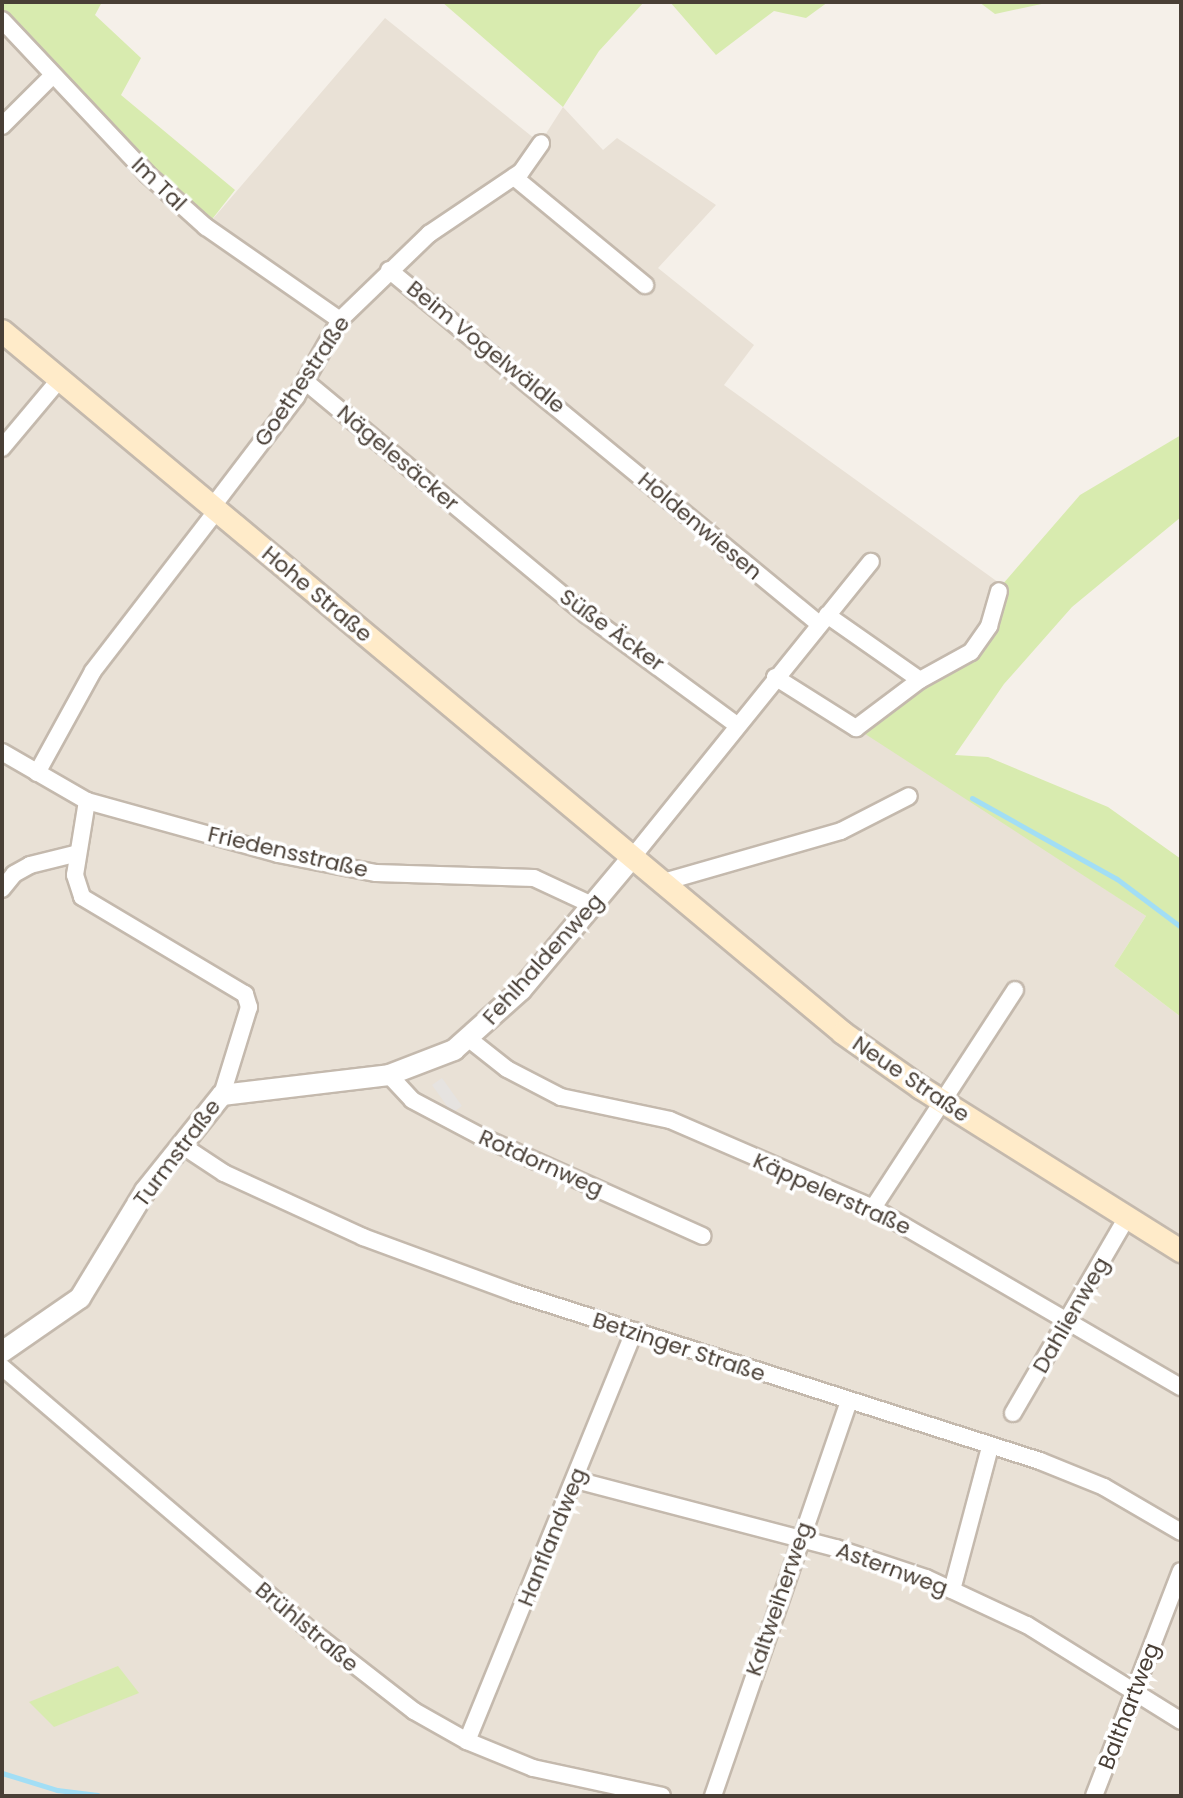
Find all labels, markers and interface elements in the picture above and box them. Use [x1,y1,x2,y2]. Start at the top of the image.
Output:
street label: Im Tal [126,152,192,216]
street label: Beim Vogelwäldle [401,275,571,419]
street label: Goethestraße [249,311,355,451]
street label: Nägelesäcker [332,399,464,517]
street label: Holdenwiesen [633,467,767,585]
street label: Hohe Straße [257,540,377,648]
street label: Süße Äcker [555,583,669,677]
street label: Friedensstraße [205,821,371,883]
street label: Fehlhaldenweg [477,888,609,1030]
street label: Neue Straße [848,1030,974,1128]
street label: Turmstraße [128,1094,226,1212]
street label: Rotdornweg [475,1124,607,1202]
street label: Käppelerstraße [749,1147,915,1241]
street label: Dahlienweg [1027,1252,1115,1378]
street label: Betzinger Straße [589,1307,769,1387]
street label: Hanflandweg [512,1464,592,1610]
street label: Kaltweiherweg [740,1519,818,1679]
street label: Asternweg [833,1537,951,1601]
street label: Brühlstraße [250,1576,364,1678]
street label: Balthartweg [1093,1639,1165,1773]

